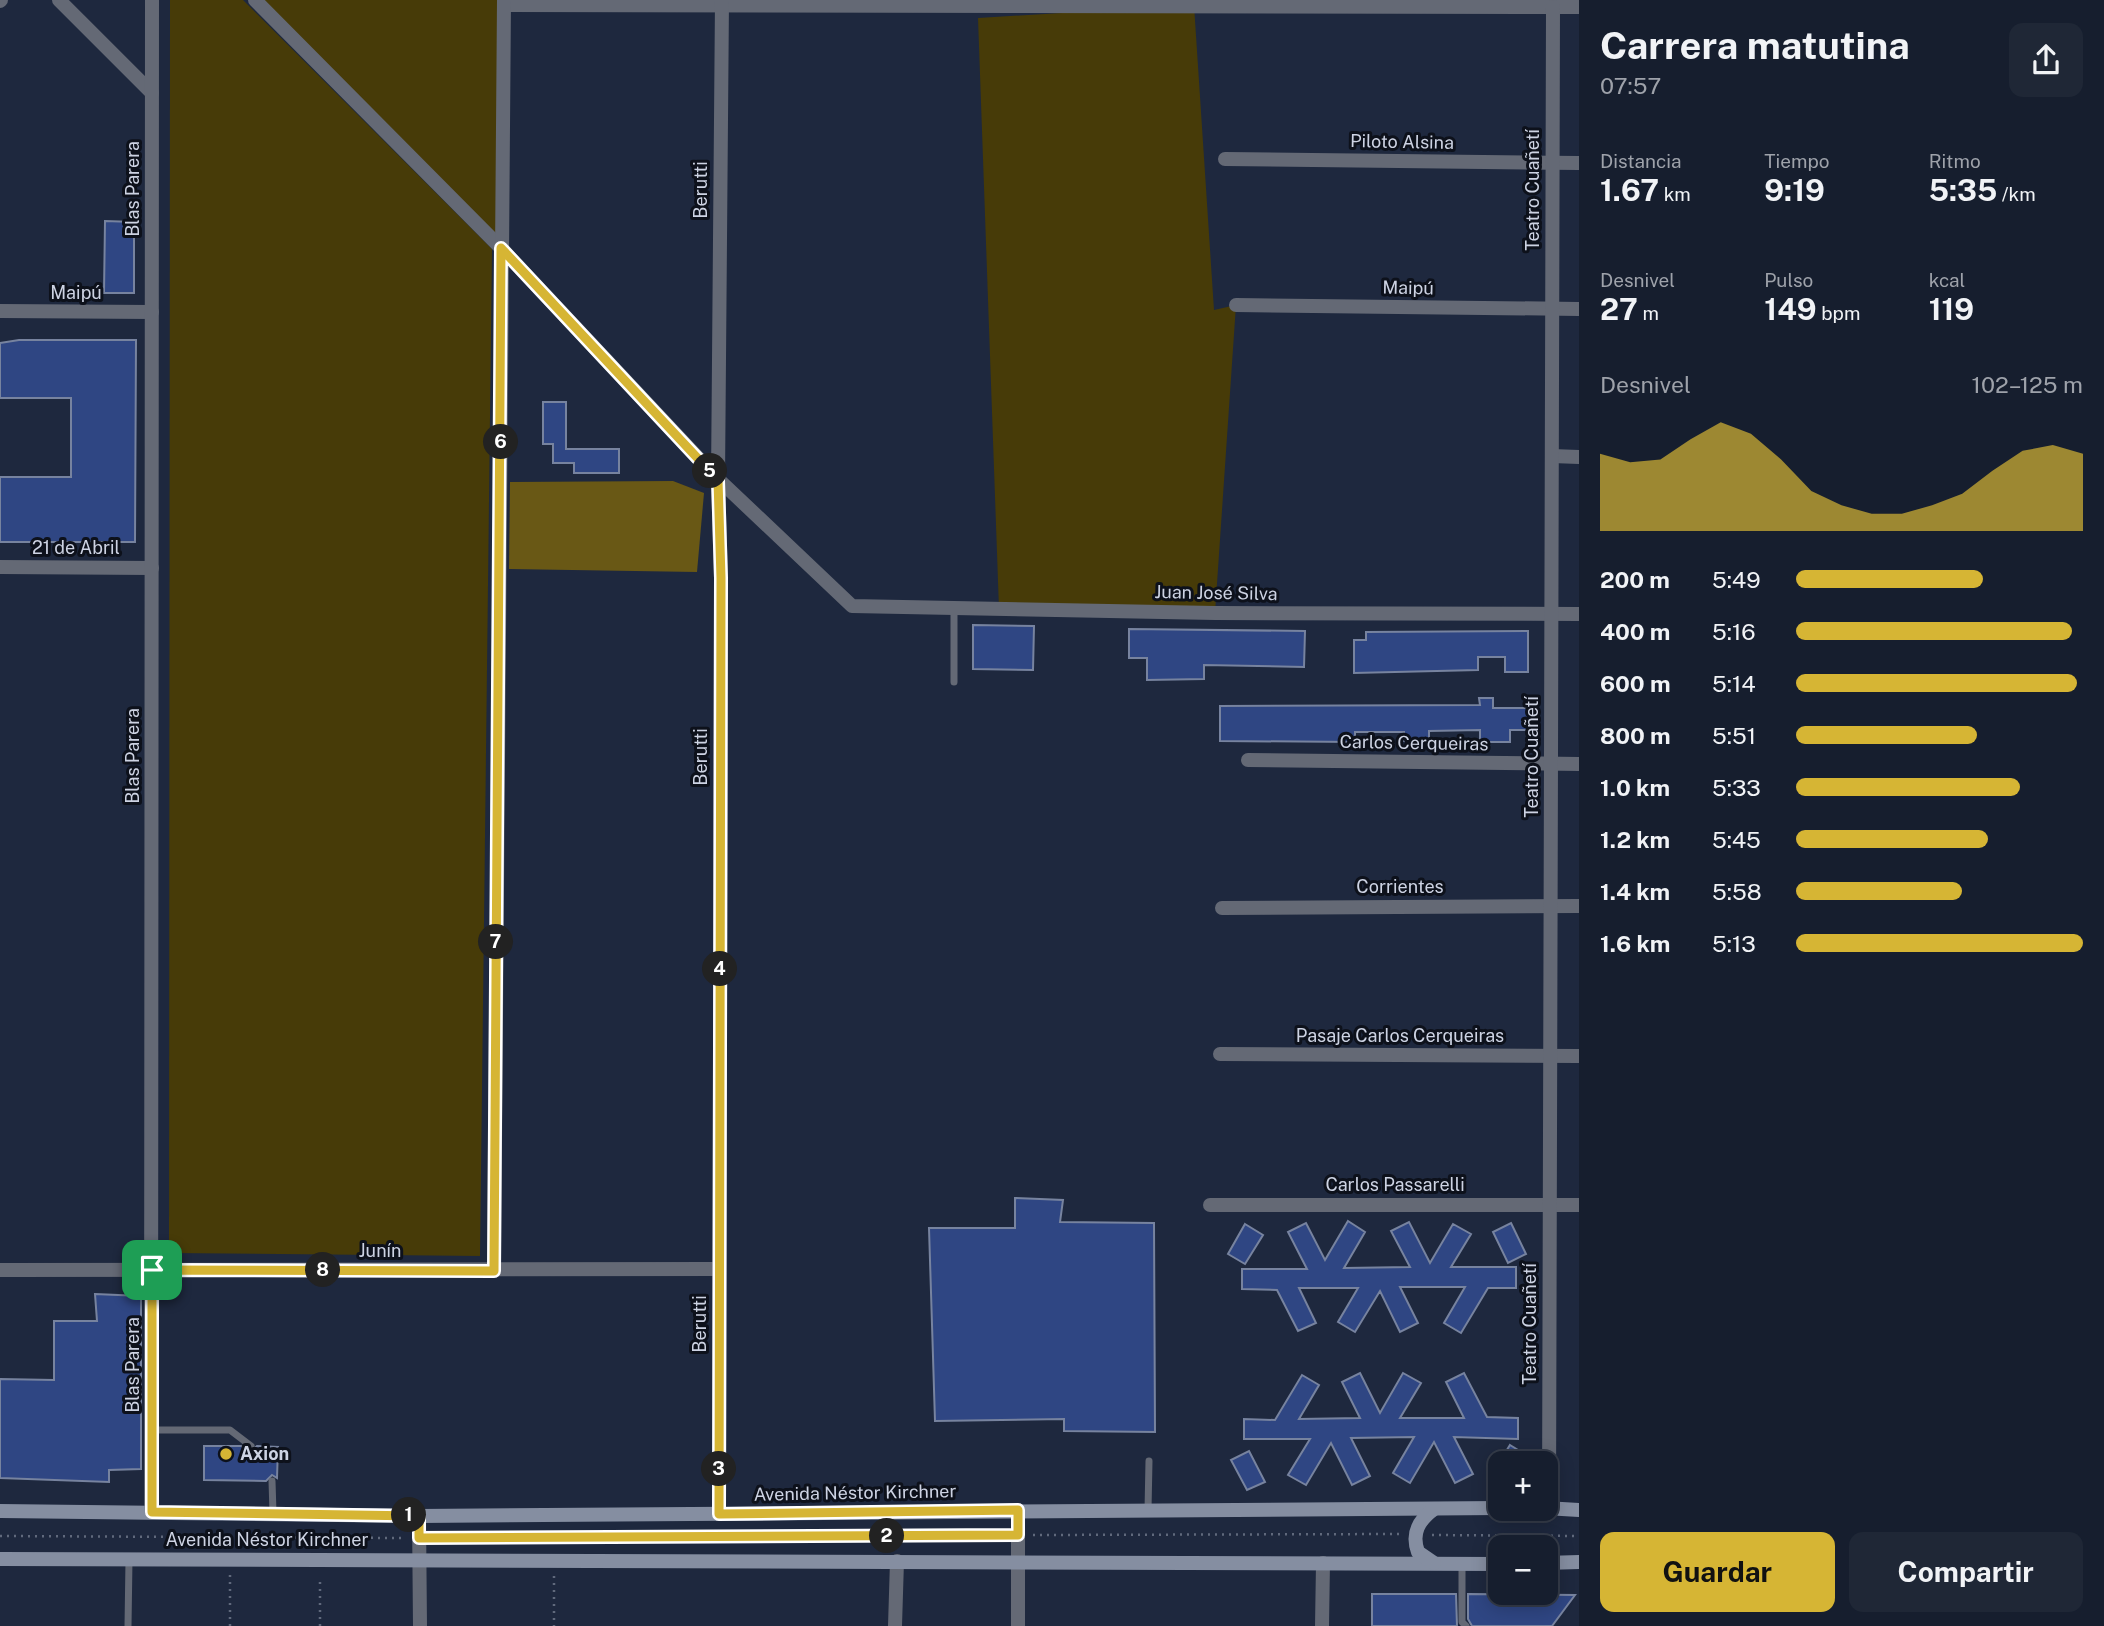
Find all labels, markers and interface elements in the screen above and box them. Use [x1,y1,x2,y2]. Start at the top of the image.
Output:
text: Carrera matutina [1600,23,1910,68]
button: share [2009,23,2083,97]
text: 07:57 [1600,72,1661,99]
street label: Teatro Cuañetí [1522,128,1543,251]
street label: Piloto Alsina [1350,130,1454,153]
street label: Blas Parera [122,141,143,237]
text: Distancia [1600,150,1682,172]
text: Tiempo [1764,150,1830,172]
text: Ritmo [1929,150,1981,172]
street label: Berutti [690,161,711,219]
text: 1.67 [1600,172,1659,208]
text: 9:19 [1764,172,1825,208]
text: 5:35 [1929,172,1997,208]
text: km [1659,183,1691,205]
text: /km [1997,183,2036,205]
text: Desnivel [1600,269,1675,291]
text: Pulso [1764,269,1813,291]
text: kcal [1929,269,1965,291]
street label: Maipú [1382,277,1434,298]
street label: Maipú [50,282,102,303]
text: 27 [1600,291,1638,327]
text: 149 [1764,291,1817,327]
text: 119 [1929,291,1974,327]
text: m [1638,302,1659,324]
text: bpm [1817,302,1860,324]
text: Desnivel [1600,371,1691,398]
text: 102–125 m [1972,371,2083,398]
pin: 6 [484,424,518,460]
text: 6 [494,430,507,452]
pin: 5 [692,454,728,489]
text: 5 [703,459,716,481]
street label: 21 de Abril [32,537,120,558]
text: 200 m [1600,566,1670,593]
text: 5:49 [1712,566,1761,593]
street label: Juan José Silva [1154,581,1278,604]
text: 400 m [1600,618,1670,645]
text: 5:16 [1712,618,1756,645]
text: 600 m [1600,670,1670,697]
text: 5:14 [1712,670,1756,697]
street label: Teatro Cuañetí [1521,695,1542,818]
street label: Blas Parera [122,708,143,804]
text: 800 m [1600,722,1671,749]
text: 5:51 [1712,722,1756,749]
street label: Berutti [690,728,711,786]
street label: Carlos Cerqueiras [1339,731,1489,754]
text: 1.0 km [1600,774,1670,801]
text: 5:33 [1712,774,1761,801]
text: 1.2 km [1600,826,1670,853]
text: 5:45 [1712,826,1761,853]
street label: Corrientes [1356,876,1444,897]
text: 1.4 km [1600,878,1670,905]
text: 5:58 [1712,878,1762,905]
pin: 7 [478,925,514,960]
text: 7 [490,930,501,952]
text: 1.6 km [1600,930,1670,957]
text: 5:13 [1712,930,1756,957]
pin: 4 [702,951,738,986]
text: 4 [713,957,726,979]
street label: Pasaje Carlos Cerqueiras [1296,1025,1504,1046]
street label: Carlos Passarelli [1325,1174,1465,1195]
pin [122,1240,182,1300]
street label: Junín [359,1240,401,1261]
icon: arrive [133,1251,171,1289]
pin: 8 [306,1252,340,1288]
text: 8 [316,1258,329,1280]
street label: Teatro Cuañetí [1519,1262,1540,1385]
street label: Berutti [689,1295,710,1353]
street label: Blas Parera [122,1317,143,1413]
place label: Axion [240,1443,289,1464]
marker: Axion [218,1446,234,1462]
map controls [1488,1451,1558,1605]
button: + [1488,1451,1558,1521]
pin: 3 [702,1452,736,1486]
text: 3 [712,1457,725,1479]
street label: Avenida Néstor Kirchner [753,1480,957,1505]
pin: 1 [392,1498,426,1532]
text: 1 [404,1503,413,1525]
pin: 2 [870,1518,904,1554]
text: 2 [880,1524,893,1546]
street label: Avenida Néstor Kirchner [166,1529,368,1550]
button: Guardar [1600,1532,1835,1612]
button: Compartir [1849,1532,2083,1612]
button: − [1488,1535,1558,1605]

